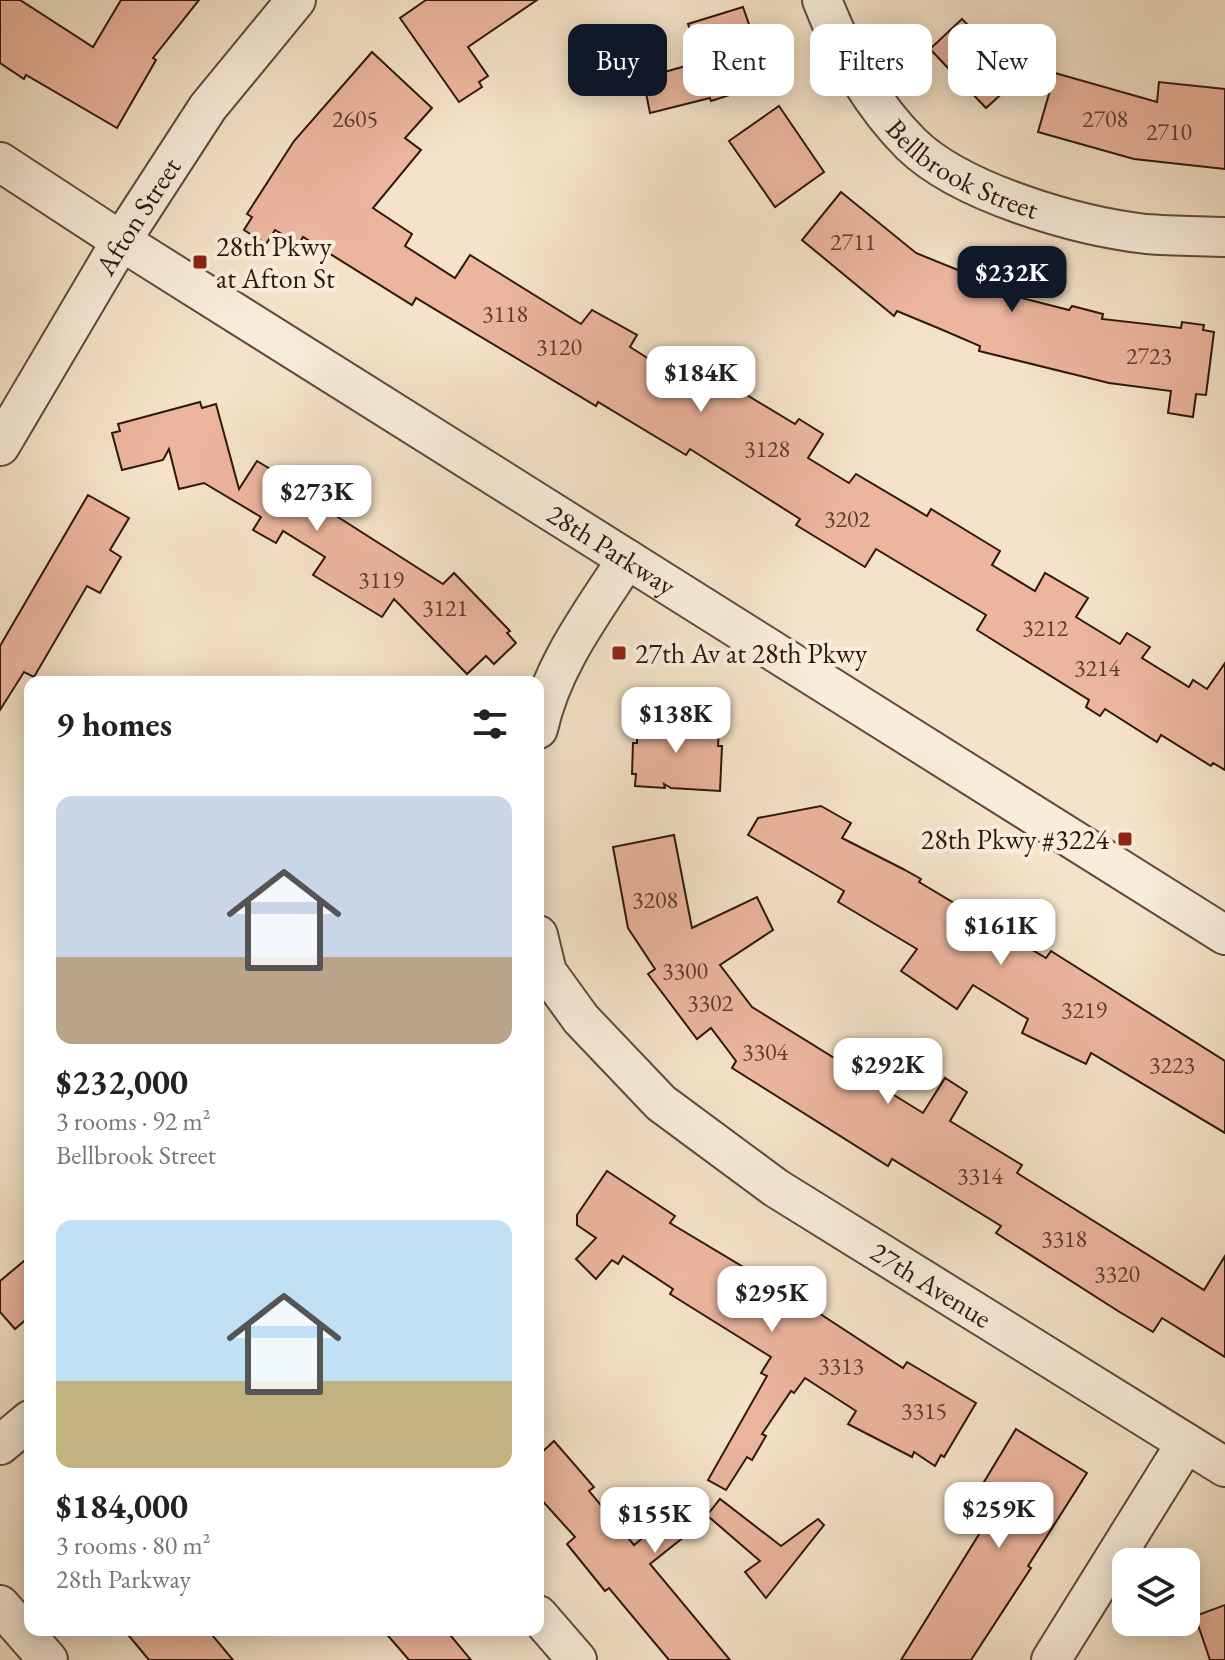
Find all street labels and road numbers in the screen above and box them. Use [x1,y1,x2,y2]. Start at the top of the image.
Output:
street label: Bellbrook Street [878,111,1043,227]
street label: Afton Street [86,150,189,282]
street label: 28th Parkway [540,495,683,604]
street label: 27th Avenue [864,1233,999,1336]

